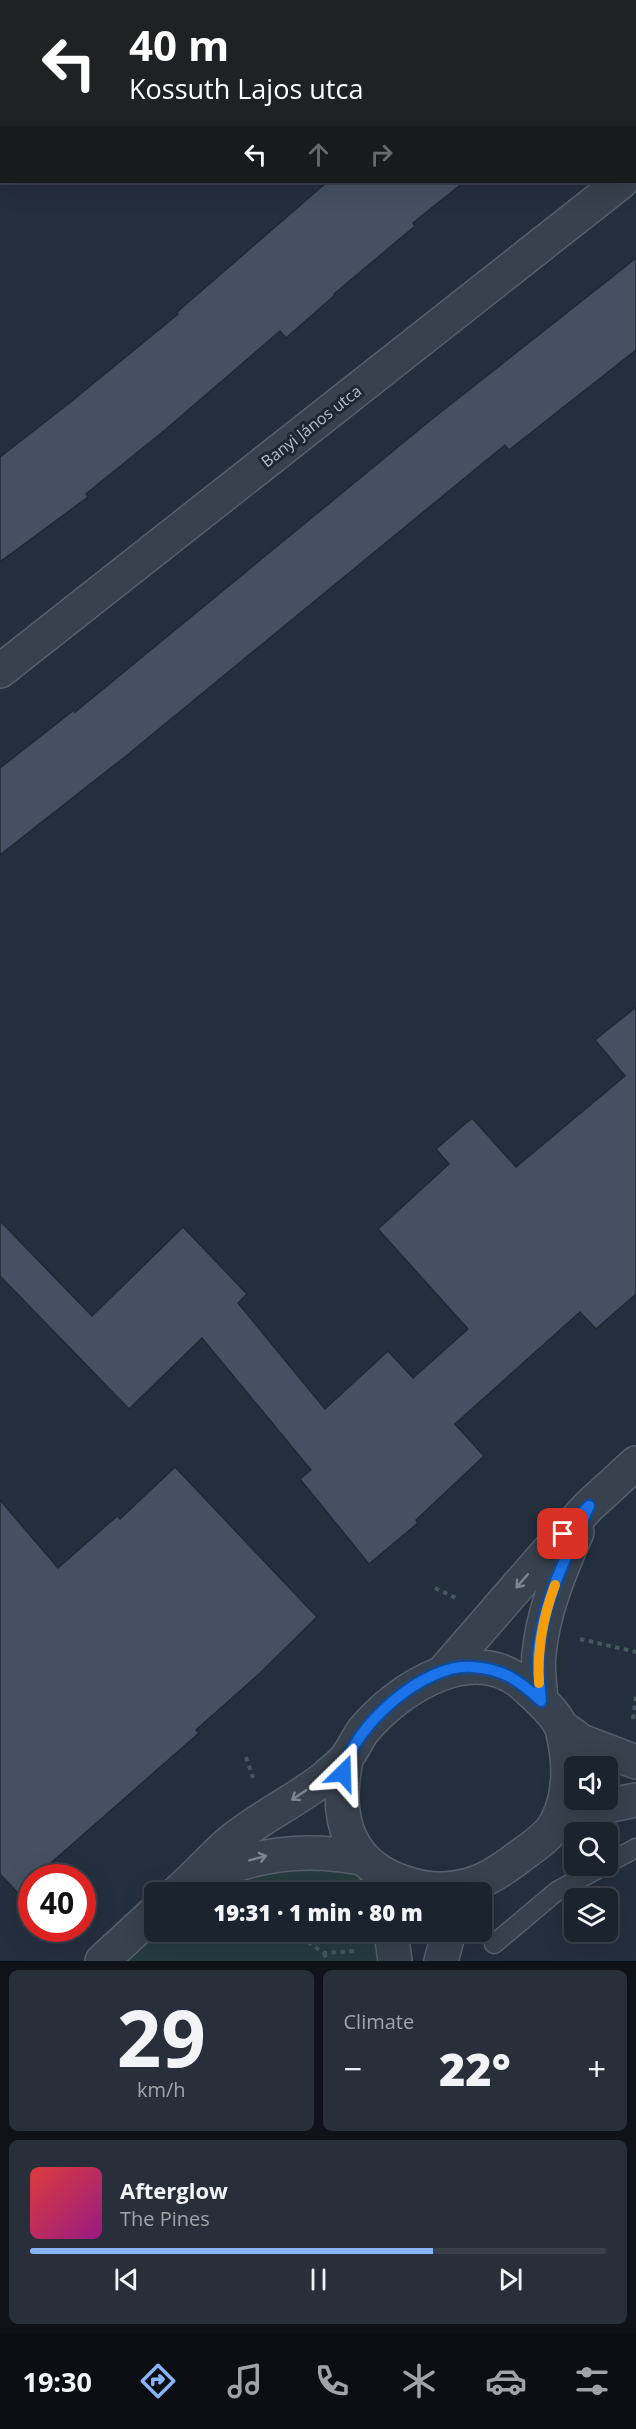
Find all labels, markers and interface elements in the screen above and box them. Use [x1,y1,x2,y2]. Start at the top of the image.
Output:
text: 40 m [129,16,229,73]
icon: left [30,24,108,102]
text: Kossuth Lajos utca [129,70,363,107]
icon: left [239,138,272,171]
icon: ahead [302,138,335,171]
icon: right [365,138,398,171]
street label: Banyi János utca [256,380,366,472]
pin [537,1508,588,1559]
icon: arrive [546,1517,579,1550]
one-way arrow [515,1573,529,1588]
position arrow [311,1741,375,1805]
map controls [564,1756,618,1942]
button: sound [564,1756,618,1810]
one-way arrow [292,1789,308,1801]
button: search [564,1822,618,1876]
one-way arrow [248,1852,267,1863]
speed limit sign: 40 [18,1864,96,1942]
button: layers [564,1888,618,1942]
text: 19:31 · 1 min · 80 m [213,1897,423,1927]
text: 29 [117,1984,206,2090]
text: Climate [344,2008,414,2035]
text: 22° [439,2038,511,2099]
text: − [344,2046,362,2091]
text: + [587,2046,606,2091]
text: km/h [137,2076,186,2103]
text: Afterglow [120,2175,228,2205]
text: The Pines [120,2205,210,2232]
icon: previous [110,2263,143,2296]
icon: pause [302,2263,335,2296]
icon: next [494,2263,527,2296]
icon: directions [137,2360,179,2402]
icon: music [224,2360,266,2402]
icon: phone [311,2360,353,2402]
icon: climate [398,2360,440,2402]
icon: car [485,2360,527,2402]
icon: filters [571,2360,613,2402]
text: 19:30 [22,2363,92,2400]

